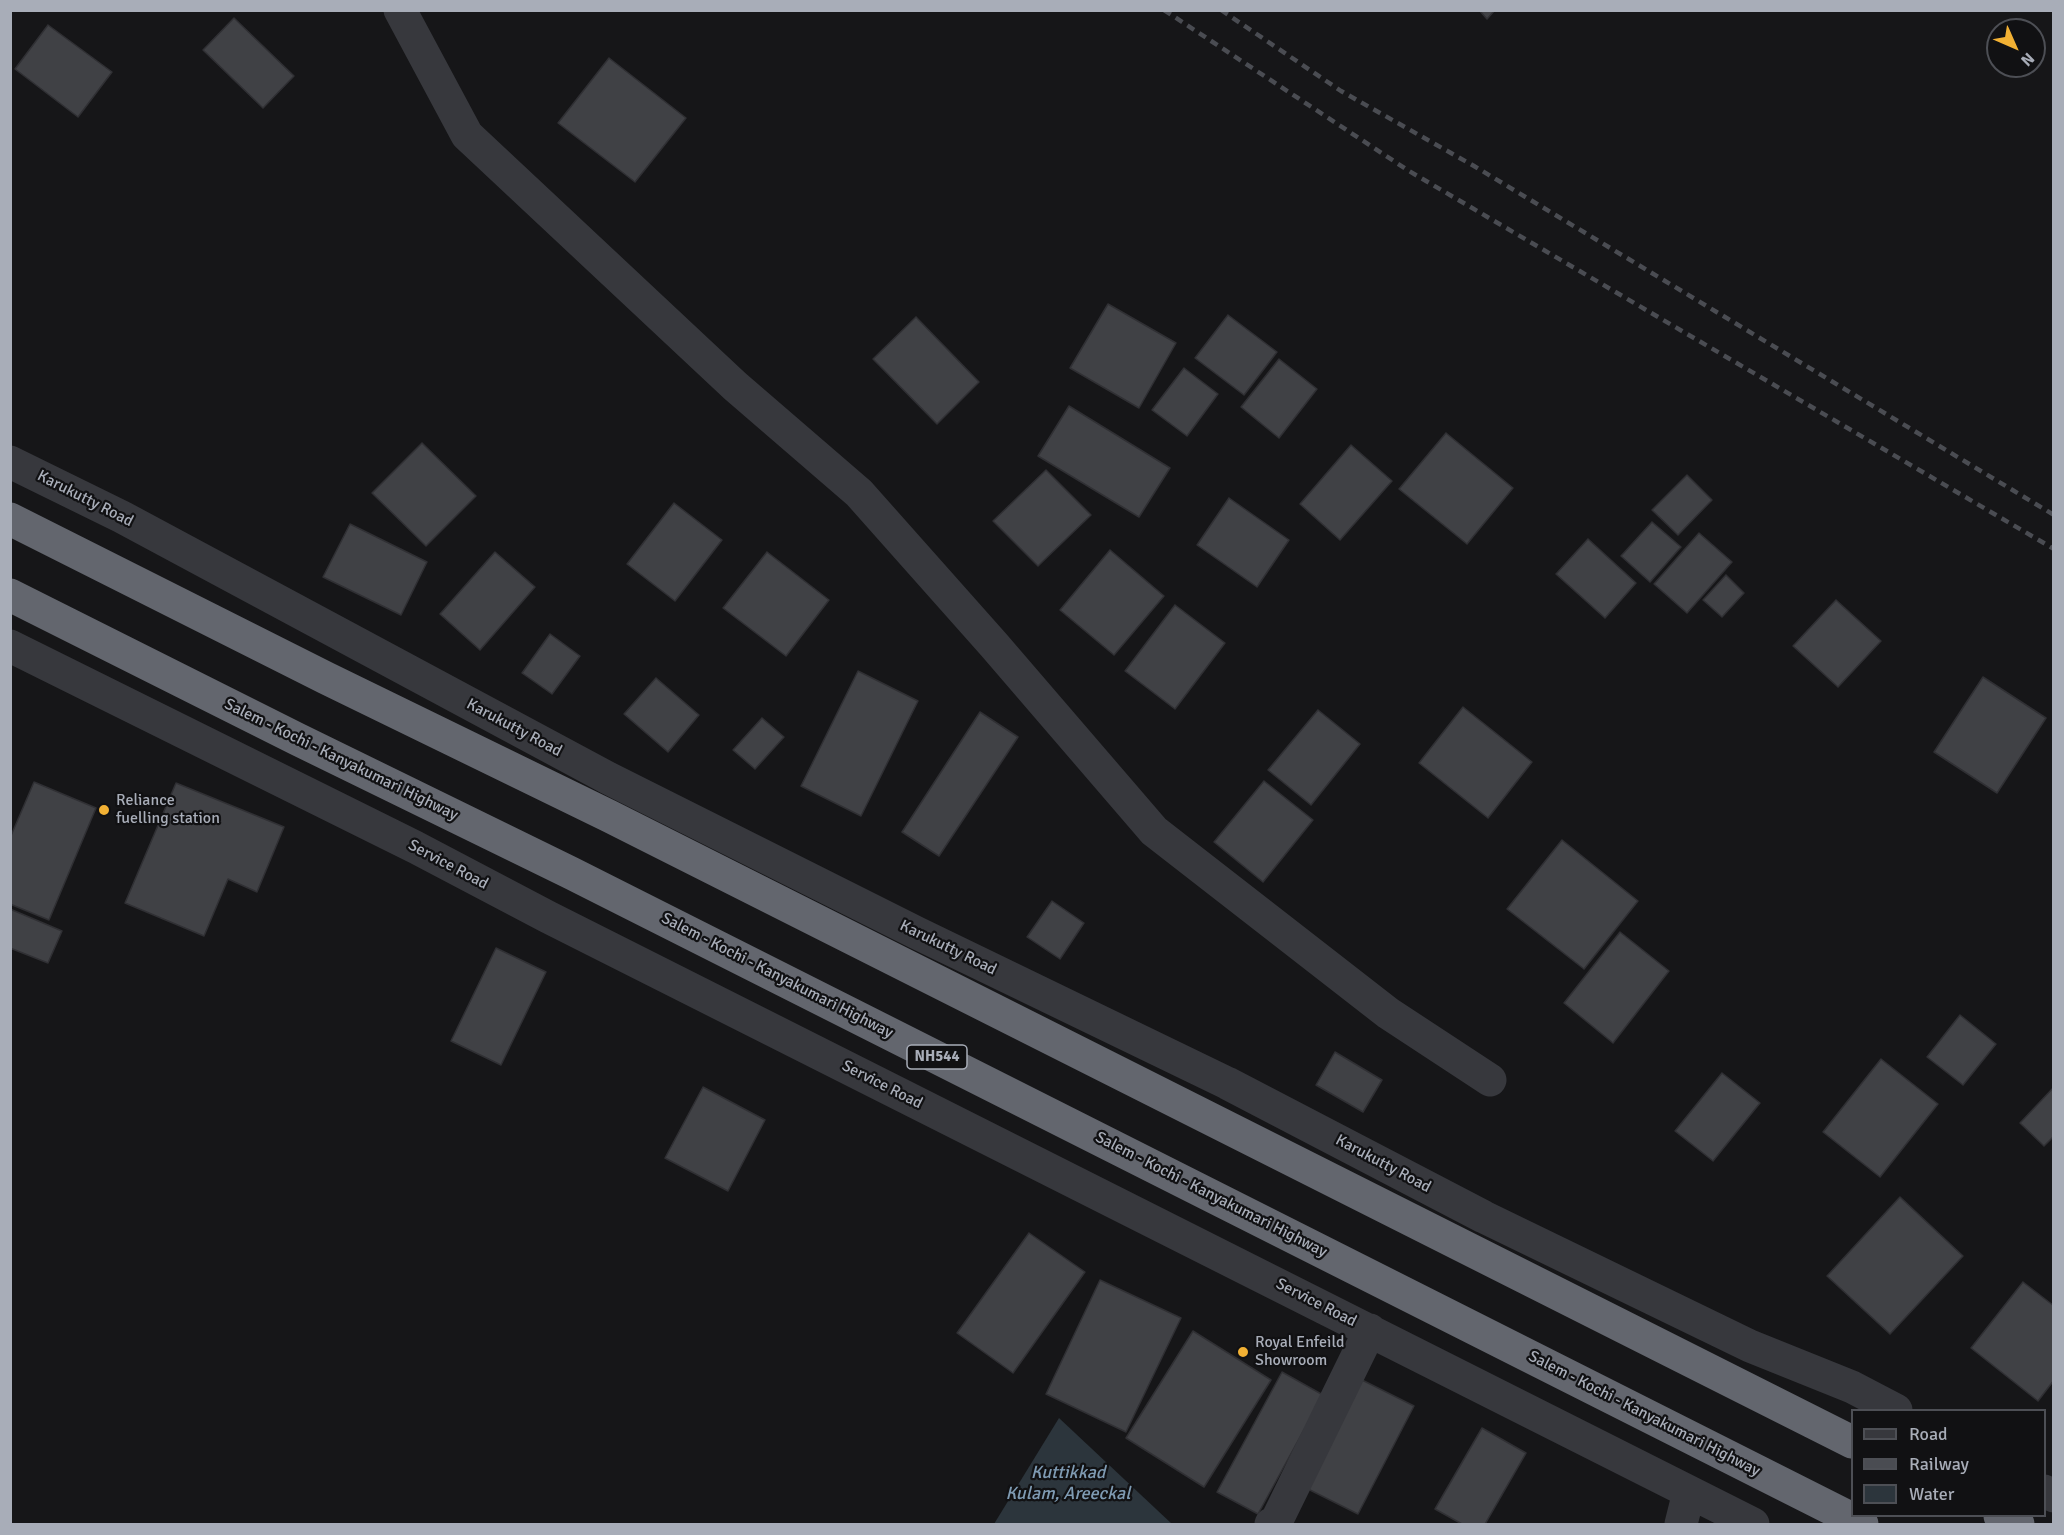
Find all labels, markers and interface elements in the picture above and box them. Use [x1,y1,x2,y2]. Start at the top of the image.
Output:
north arrow [1986,18,2046,78]
text: N [2016,48,2038,70]
street label: Karukutty Road [34,467,136,531]
street label: Salem - Kochi - Kanyakumari Highway [221,695,461,825]
street label: Karukutty Road [463,695,565,761]
place label: Reliance fuelling station [116,791,220,829]
marker: Reliance fuelling station [97,803,111,817]
street label: Service Road [405,836,491,894]
street label: Salem - Kochi - Kanyakumari Highway [658,909,896,1043]
street label: Karukutty Road [896,916,1000,980]
road number: NH544 [907,1045,967,1069]
street label: Service Road [838,1056,926,1114]
street label: Salem - Kochi - Kanyakumari Highway [1092,1128,1330,1262]
street label: Karukutty Road [1332,1131,1434,1197]
street label: Service Road [1272,1274,1360,1332]
place label: Royal Enfeild Showroom [1255,1333,1344,1371]
marker: Royal Enfeild Showroom [1236,1345,1250,1359]
street label: Salem - Kochi - Kanyakumari Highway [1525,1347,1763,1481]
legend [1851,1409,2046,1517]
text: Road [1909,1423,1948,1445]
text: Railway [1909,1453,1969,1475]
water label: Kuttikkad Kulam, Areeckal [1005,1462,1131,1504]
text: Water [1909,1483,1954,1505]

